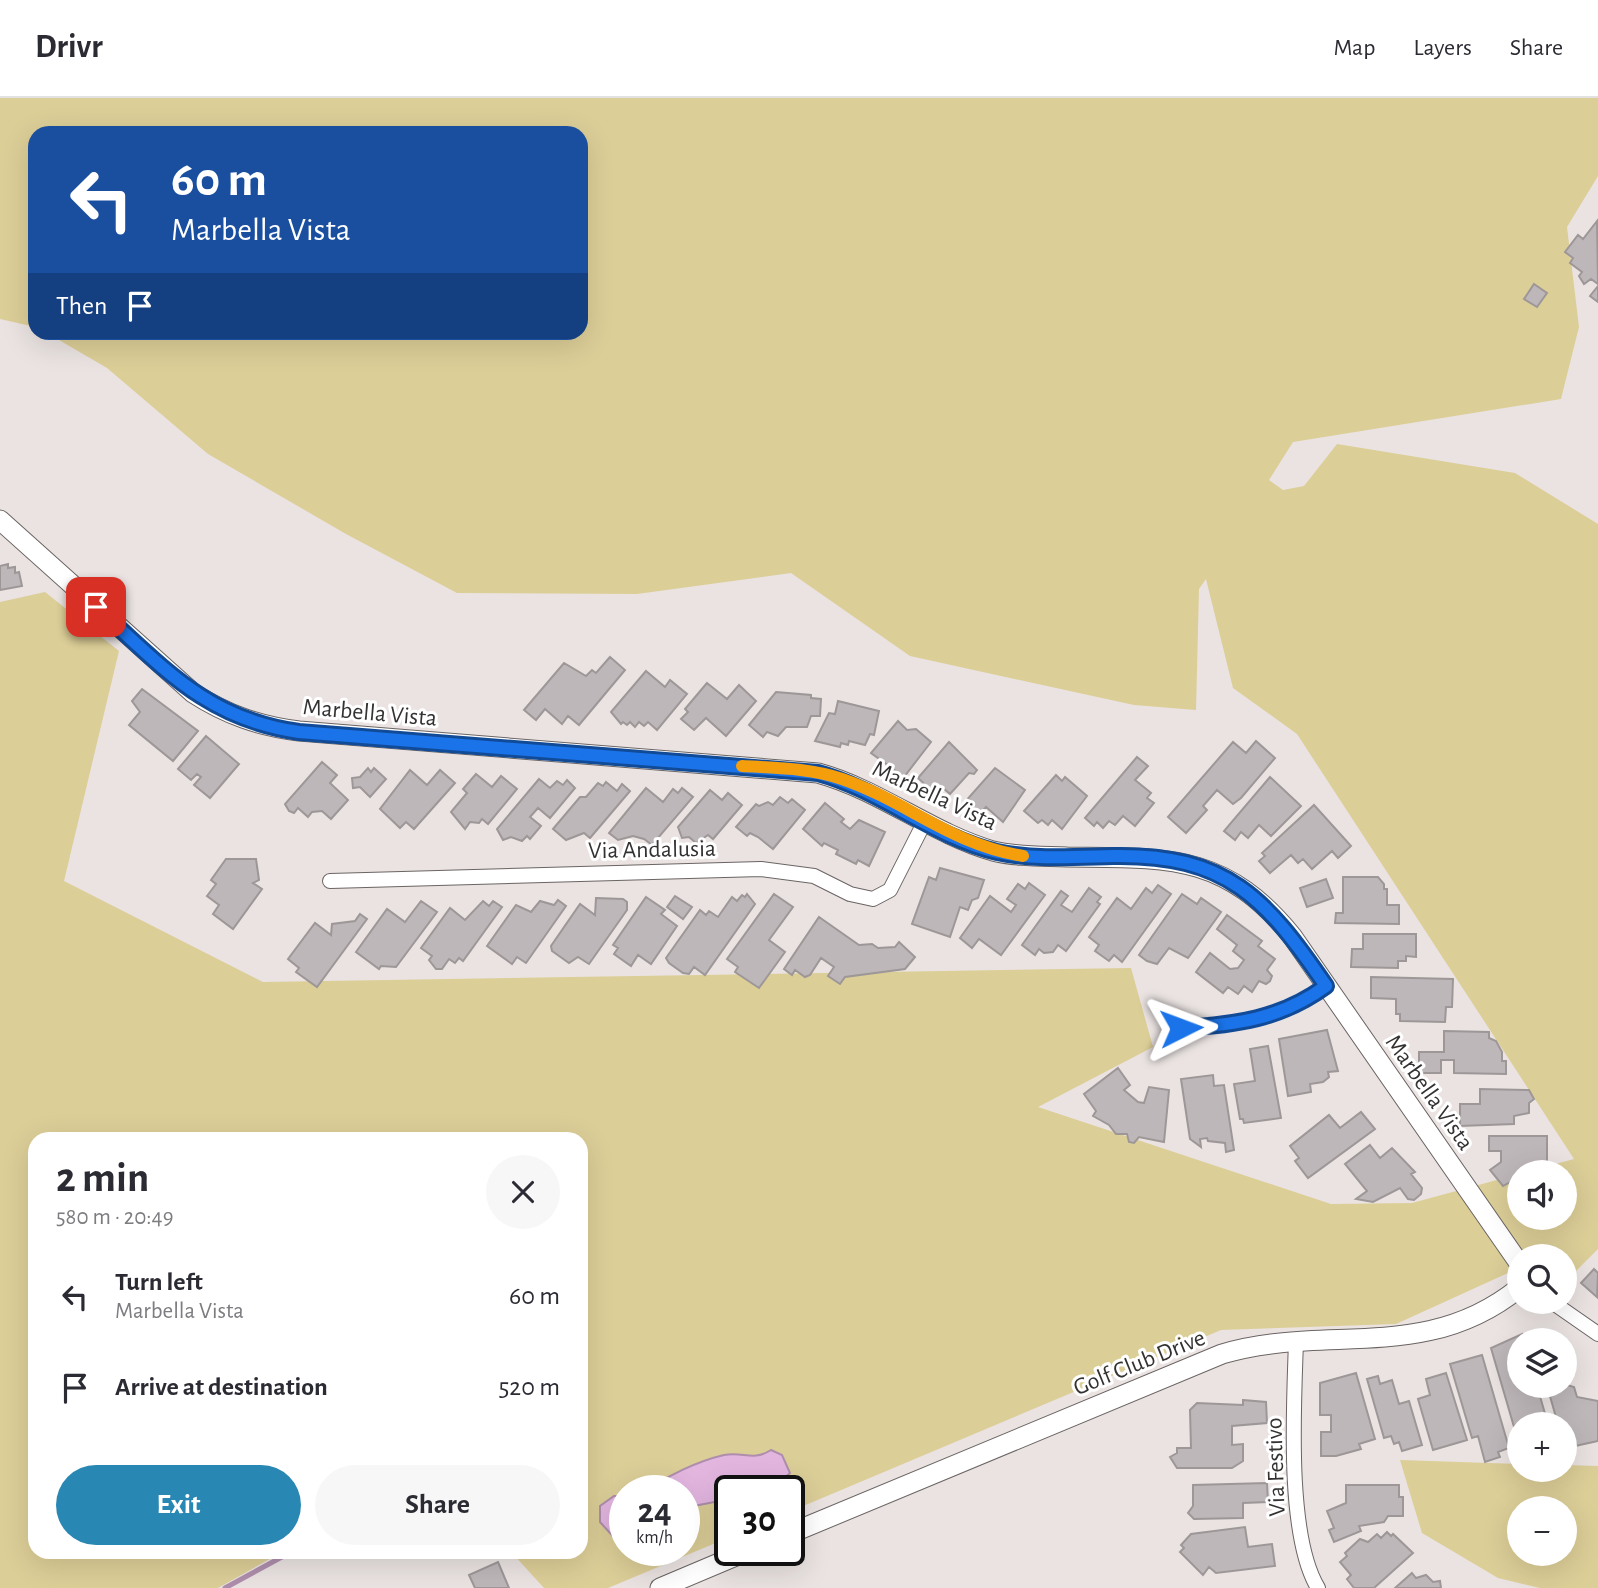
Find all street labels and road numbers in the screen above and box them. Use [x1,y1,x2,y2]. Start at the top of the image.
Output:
street label: Marbella Vista [302,695,438,731]
street label: Marbella Vista [869,757,1001,835]
street label: Via Andalusia [588,837,716,863]
street label: Marbella Vista [1381,1031,1478,1155]
street label: Golf Club Drive [1070,1326,1209,1400]
street label: Via Festivo [1262,1417,1290,1517]

